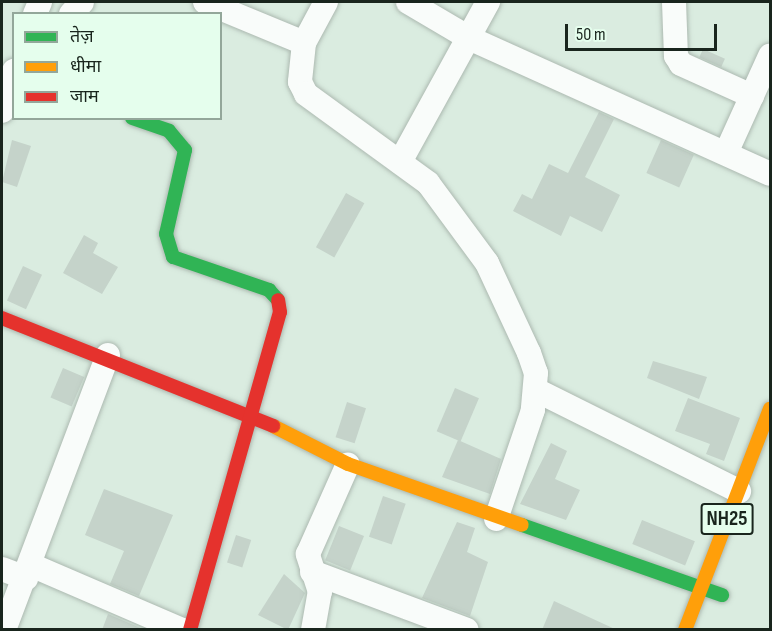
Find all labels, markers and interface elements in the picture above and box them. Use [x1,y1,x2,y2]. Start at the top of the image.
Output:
legend [12,12,222,120]
scale bar [568,12,720,50]
text: 50 m [576,24,606,45]
text: तेज़ [70,26,94,47]
text: धीमा [70,56,101,77]
text: जाम [70,86,99,107]
road number: NH25 [700,501,754,537]

